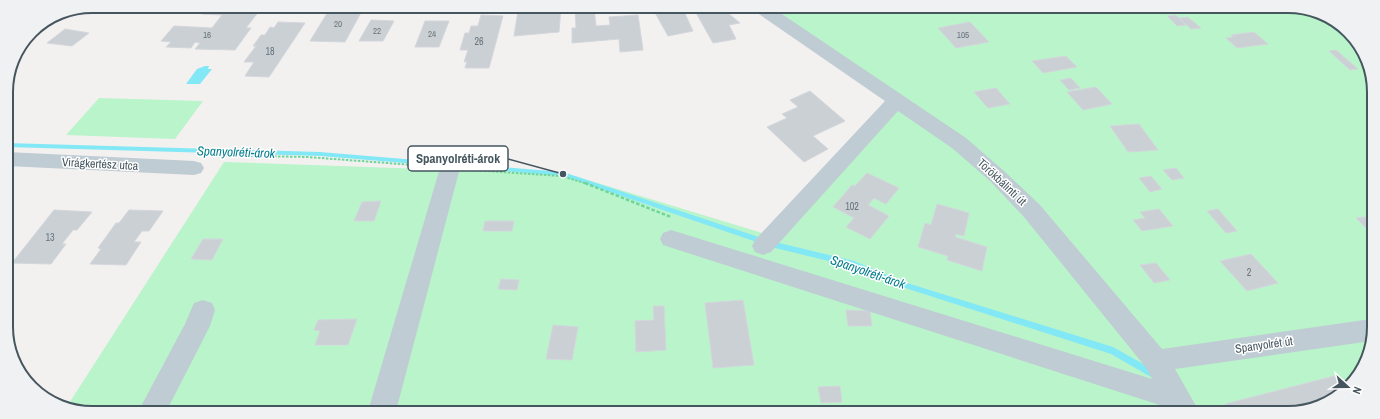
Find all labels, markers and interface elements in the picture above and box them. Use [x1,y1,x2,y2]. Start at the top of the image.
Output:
house number: 20 [334,18,342,30]
house number: 22 [373,25,381,37]
house number: 24 [428,28,436,40]
house number: 16 [203,29,211,41]
house number: 105 [957,29,969,41]
house number: 26 [474,35,484,48]
house number: 18 [265,45,275,58]
water label: Spanyolréti-árok [197,142,276,162]
callout: Spanyolréti-árok [408,146,508,171]
text: Spanyolréti-árok [416,150,500,167]
street label: Virágkertész utca [61,154,139,174]
street label: Törökbálinti út [974,155,1030,209]
house number: 102 [845,200,859,213]
house number: 13 [45,231,55,244]
water label: Spanyolréti-árok [828,251,908,293]
house number: 2 [1247,266,1252,279]
street label: Spanyolrét út [1234,333,1294,357]
north arrow [1328,367,1368,407]
text: N [1350,385,1365,396]

